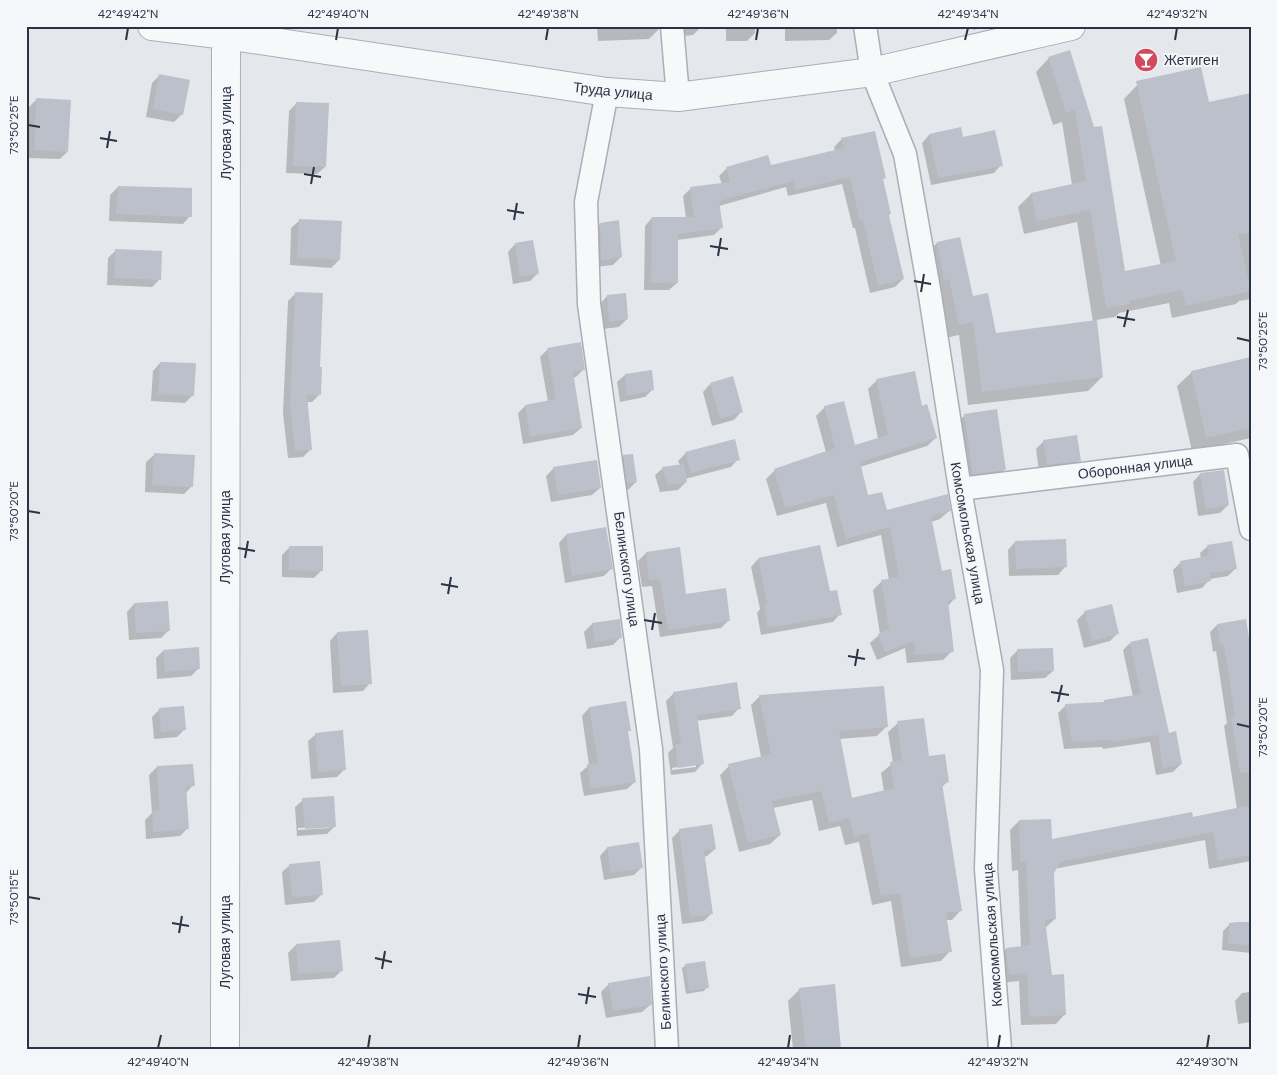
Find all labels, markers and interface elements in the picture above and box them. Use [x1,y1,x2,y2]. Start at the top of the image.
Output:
text: 42°49'42"N [98,6,158,22]
text: 42°49'40"N [307,6,369,22]
text: 42°49'38"N [517,6,579,22]
text: 42°49'36"N [727,6,789,22]
text: 42°49'34"N [937,6,999,22]
text: 42°49'32"N [1147,6,1207,22]
bar icon: Жетиген [1133,47,1159,73]
place label: Жетиген [1164,51,1219,69]
street label: Труда улица [572,78,654,104]
street label: Луговая улица [217,86,235,180]
text: 73°50'25"E [6,95,22,155]
text: 73°50'25"E [1255,311,1271,371]
street label: Оборонная улица [1077,451,1194,483]
street label: Комсомольская улица [947,460,989,606]
text: 73°50'20"E [6,481,22,541]
street label: Луговая улица [216,490,234,584]
street label: Белинского улица [610,510,644,628]
text: 73°50'20"E [1255,697,1271,757]
street label: Комсомольская улица [978,862,1006,1007]
text: 73°50'15"E [6,869,22,925]
street label: Луговая улица [216,895,234,989]
street label: Белинского улица [651,913,675,1030]
text: 42°49'40"N [127,1054,189,1070]
text: 42°49'38"N [337,1054,399,1070]
text: 42°49'36"N [547,1054,609,1070]
text: 42°49'34"N [757,1054,819,1070]
text: 42°49'32"N [968,1054,1028,1070]
text: 42°49'30"N [1176,1054,1238,1070]

